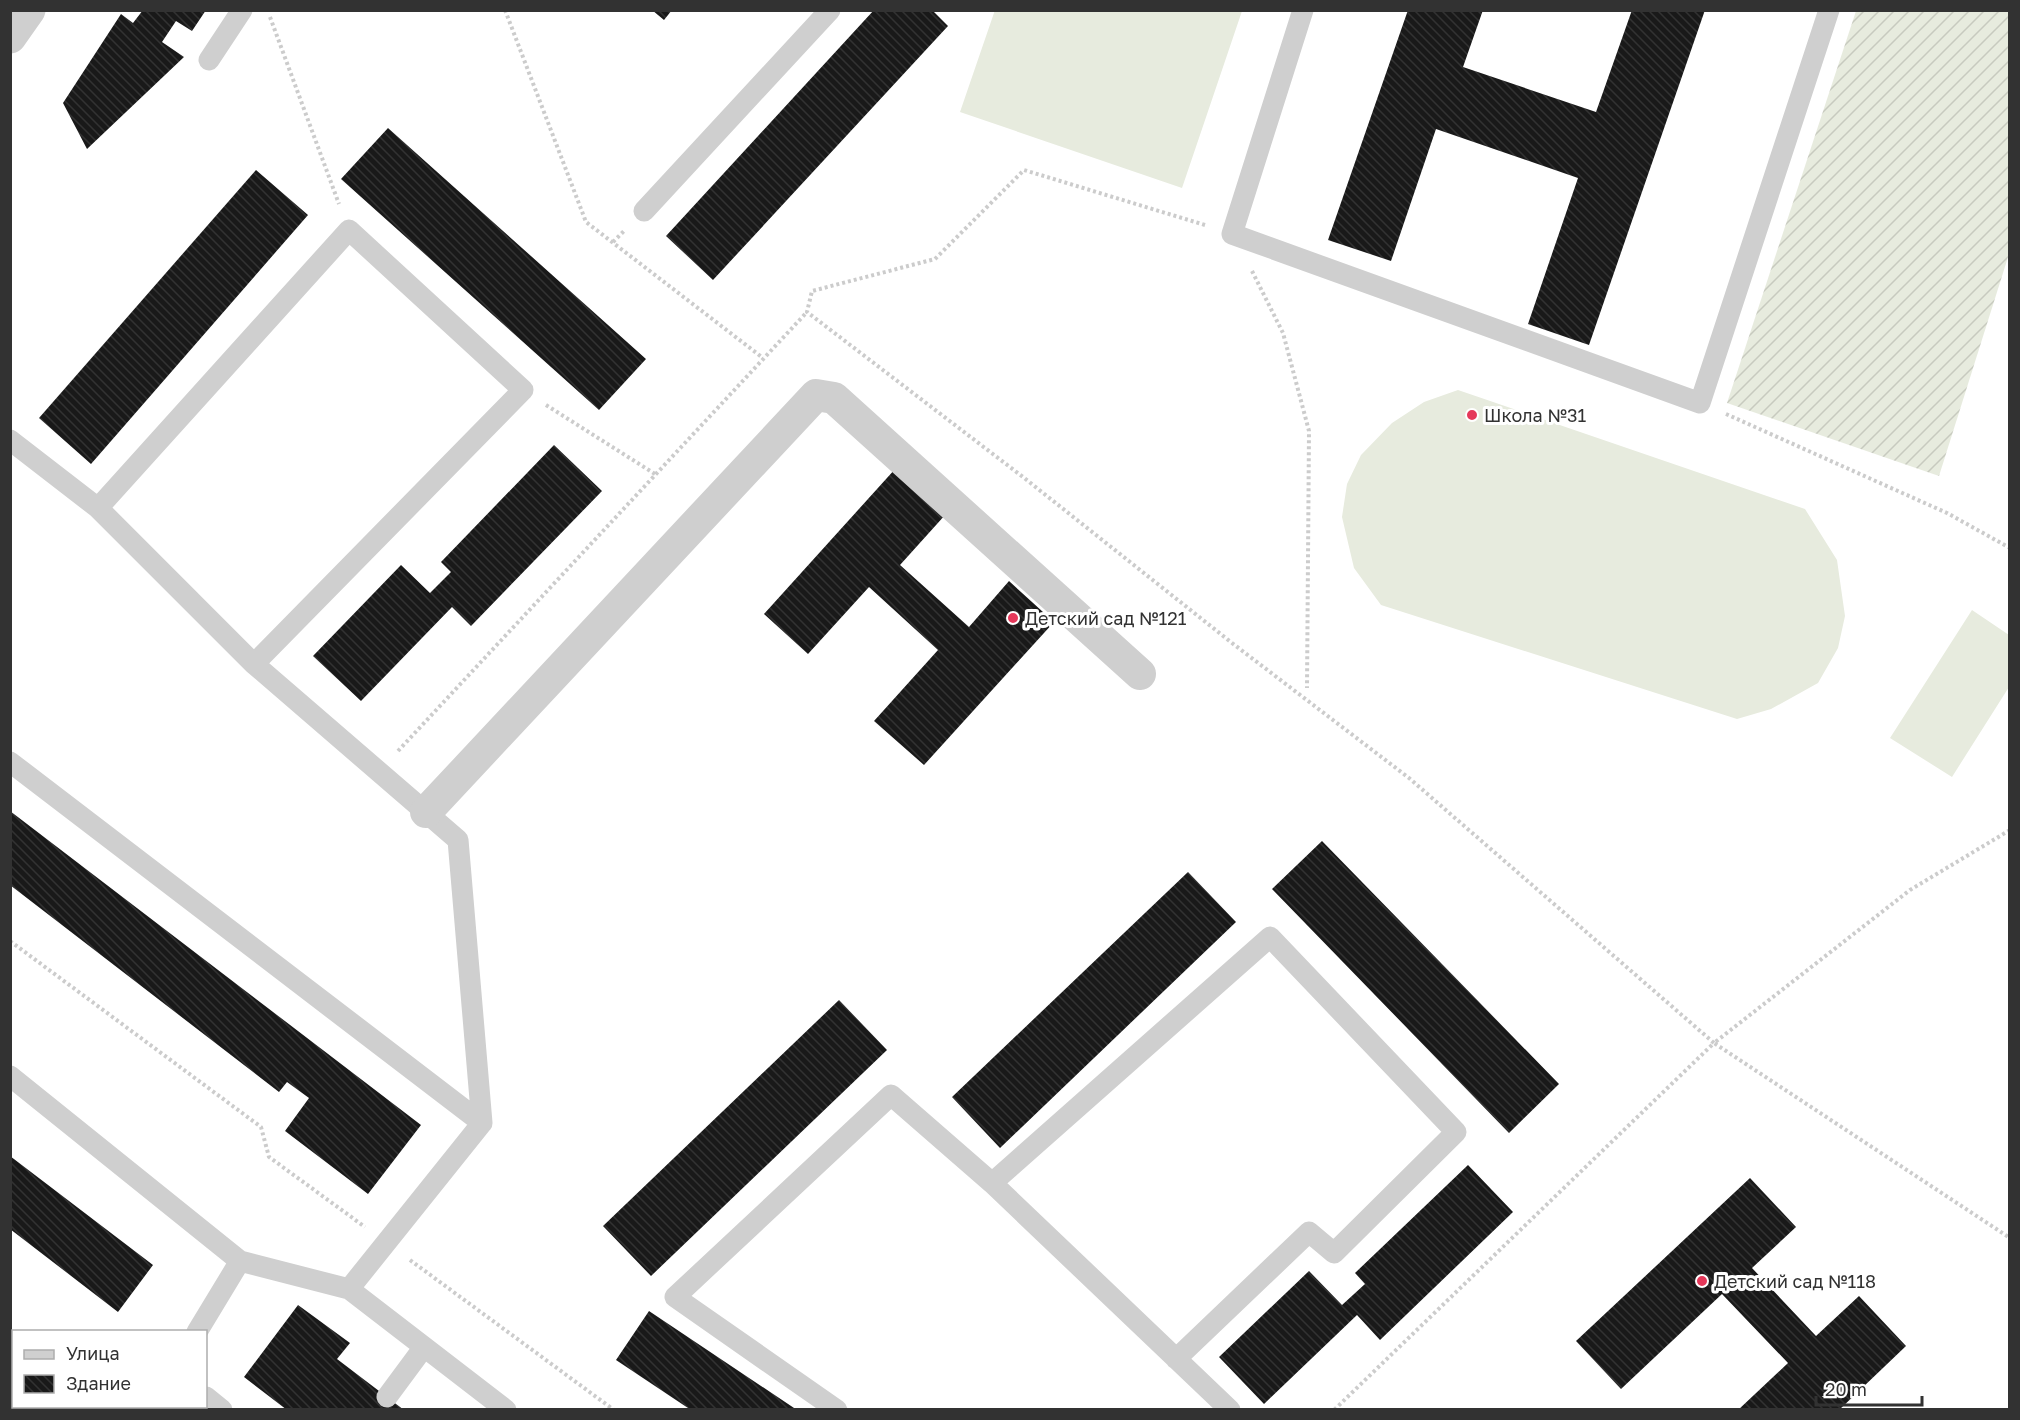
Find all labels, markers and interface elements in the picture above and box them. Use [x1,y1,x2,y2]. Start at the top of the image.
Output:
place label: Школа №31 [1484,404,1587,426]
marker: Школа №31 [1465,408,1479,422]
place label: Детский сад №121 [1025,607,1187,629]
marker: Детский сад №121 [1006,611,1020,625]
place label: Детский сад №118 [1714,1270,1876,1292]
marker: Детский сад №118 [1695,1274,1709,1288]
legend [12,1330,207,1408]
text: Улица [66,1342,120,1364]
scale bar [1816,1369,1922,1407]
text: Здание [66,1372,131,1394]
text: 20 m [1825,1378,1867,1400]

